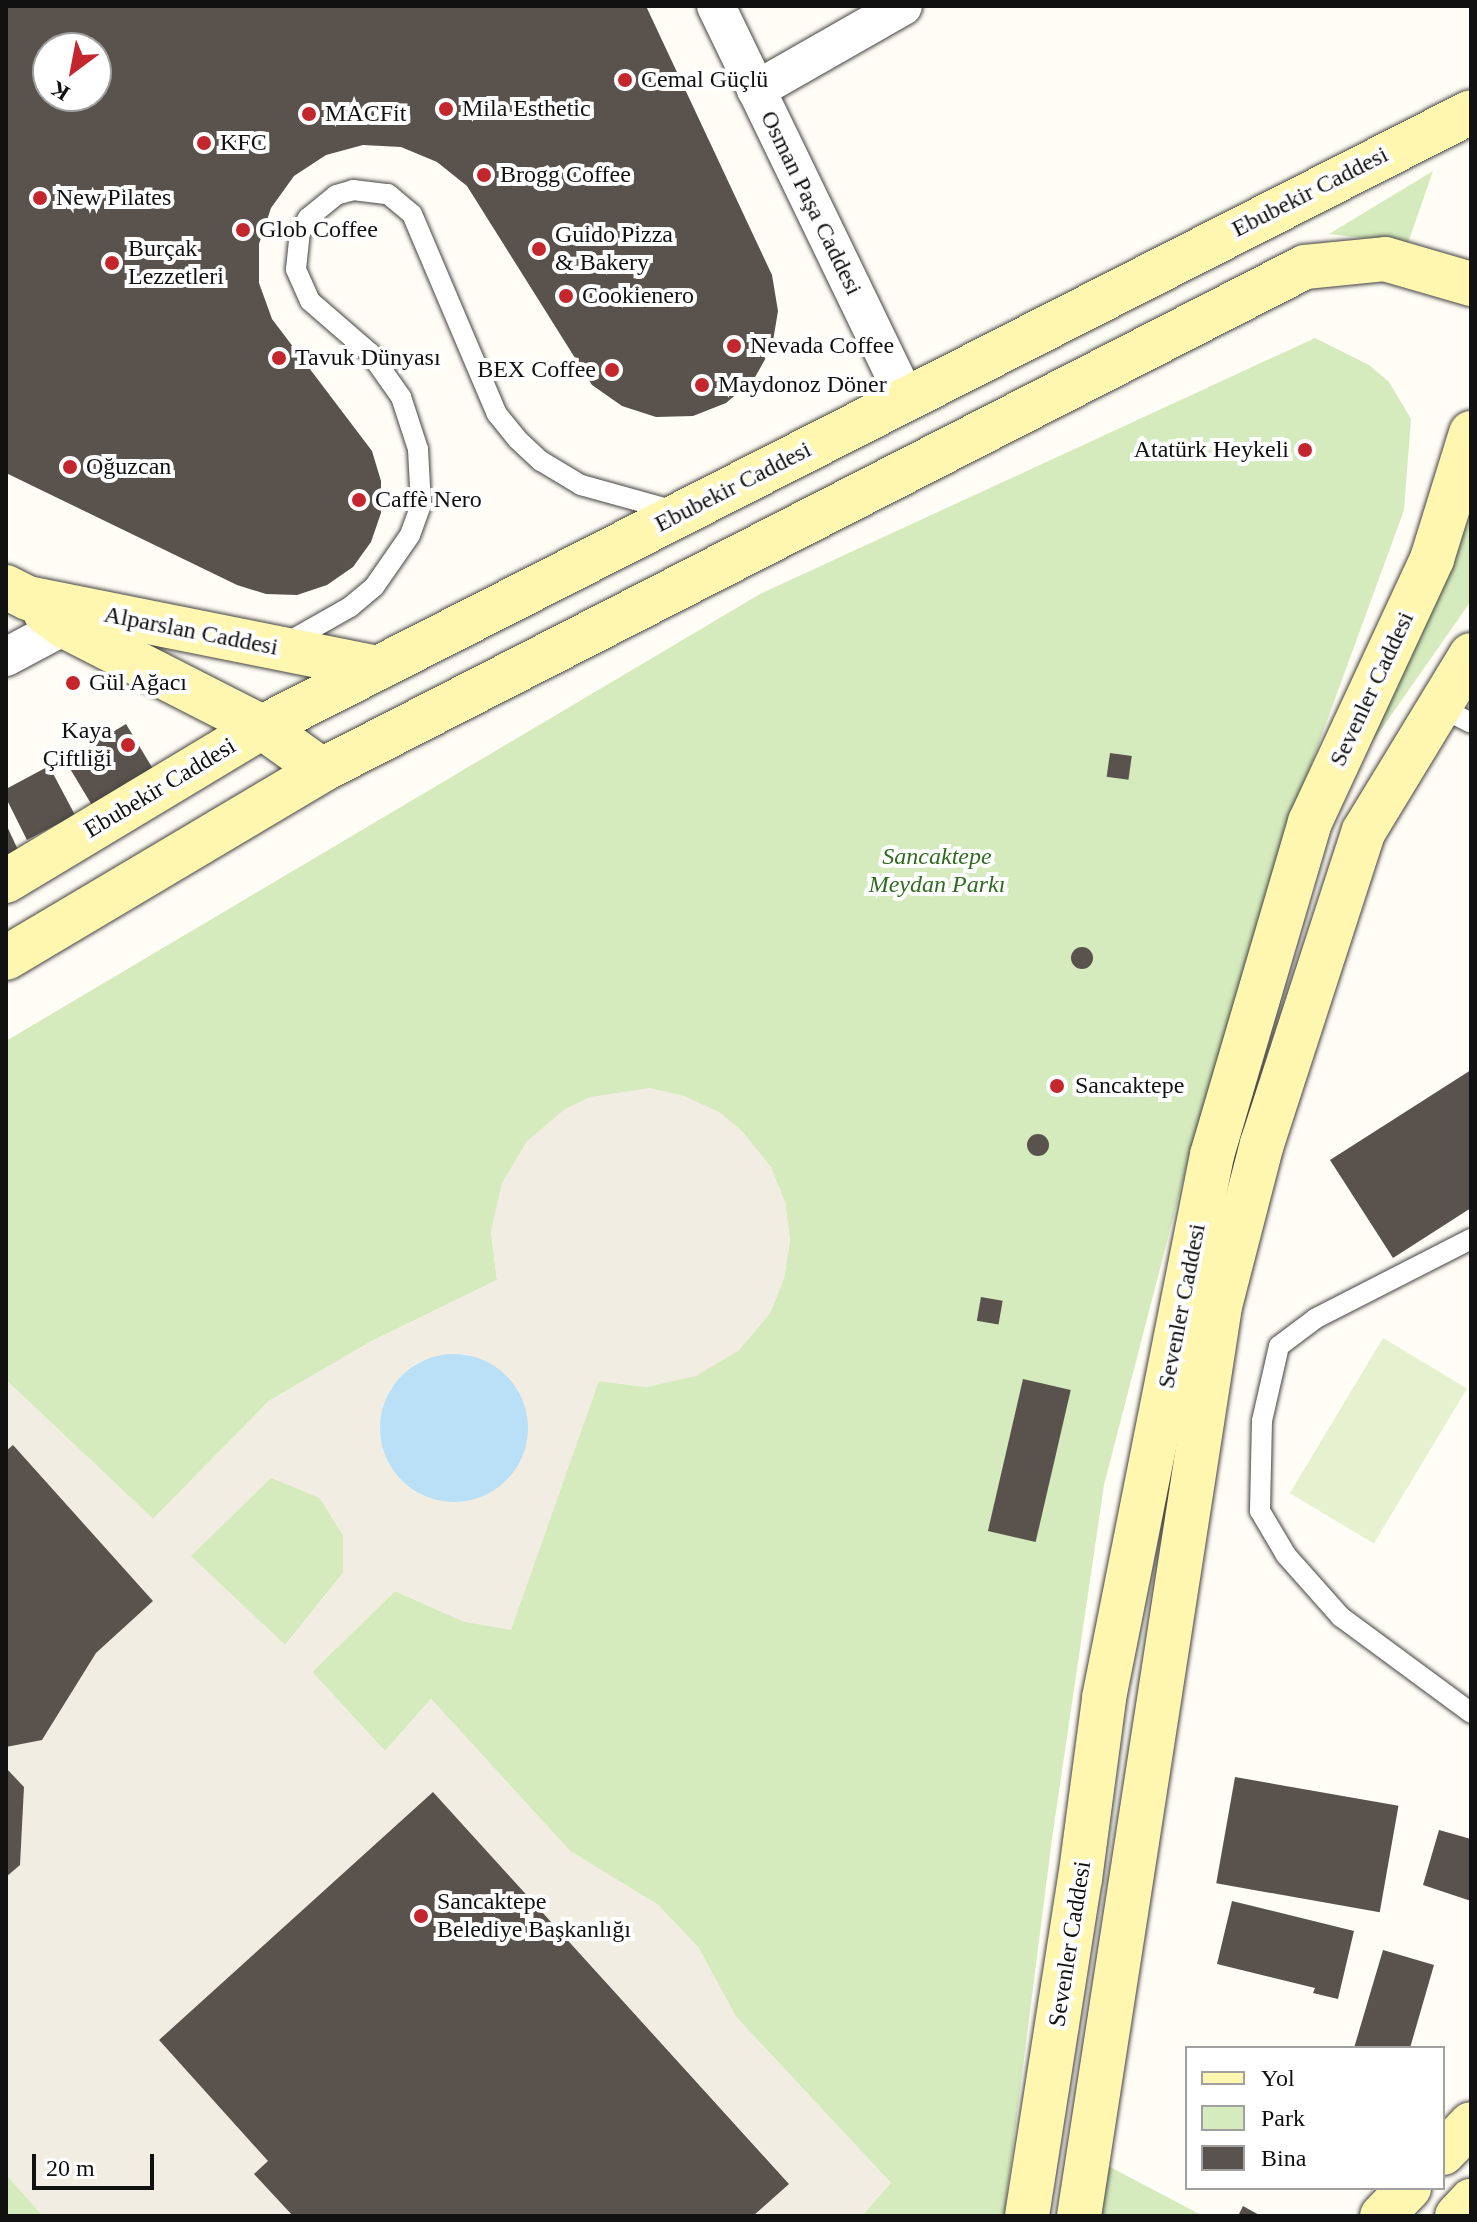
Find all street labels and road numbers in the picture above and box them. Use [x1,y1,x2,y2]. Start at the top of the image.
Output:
street label: Osman Paşa Caddesi [754,106,868,300]
street label: Ebubekir Caddesi [1227,140,1393,244]
street label: Ebubekir Caddesi [650,435,816,539]
street label: Alparslan Caddesi [102,600,280,662]
street label: Sevenler Caddesi [1324,607,1420,771]
street label: Ebubekir Caddesi [79,732,241,844]
street label: Sevenler Caddesi [1152,1221,1212,1391]
street label: Sevenler Caddesi [1043,1859,1097,2029]

